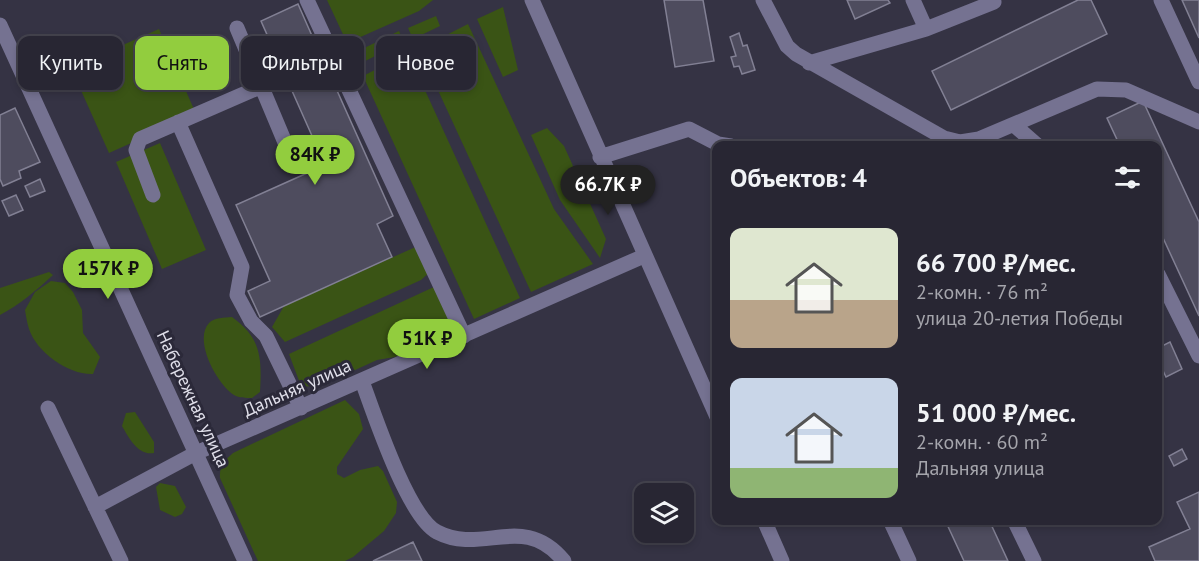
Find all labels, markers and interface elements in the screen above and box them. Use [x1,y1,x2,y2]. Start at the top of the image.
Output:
chip: Купить [18,36,123,90]
chip: Снять [135,36,229,90]
chip: Фильтры [241,36,364,90]
chip: Новое [376,36,476,90]
pin: 84K ₽ [273,135,357,186]
text: 84K ₽ [290,141,340,167]
text: Объектов: 4 [730,161,867,194]
icon: filters [1111,161,1144,194]
pin: 66.7K ₽ [553,165,663,216]
text: 66.7K ₽ [574,171,642,197]
text: 66 700 ₽/мес. [916,246,1076,279]
pin: 157K ₽ [59,249,157,300]
icon: home [778,252,850,324]
text: 157K ₽ [77,255,139,281]
text: 2-комн. · 76 m² [916,279,1048,305]
text: улица 20-летия Победы [916,305,1123,331]
pin: 51K ₽ [385,319,469,370]
text: 51K ₽ [402,325,452,351]
street label: Набережная улица [152,327,235,471]
street label: Дальняя улица [239,353,354,422]
text: 51 000 ₽/мес. [916,396,1076,429]
icon: home [778,402,850,474]
text: 2-комн. · 60 m² [916,429,1048,455]
text: Дальняя улица [916,455,1045,481]
map controls [634,483,694,543]
button: layers [634,483,694,543]

